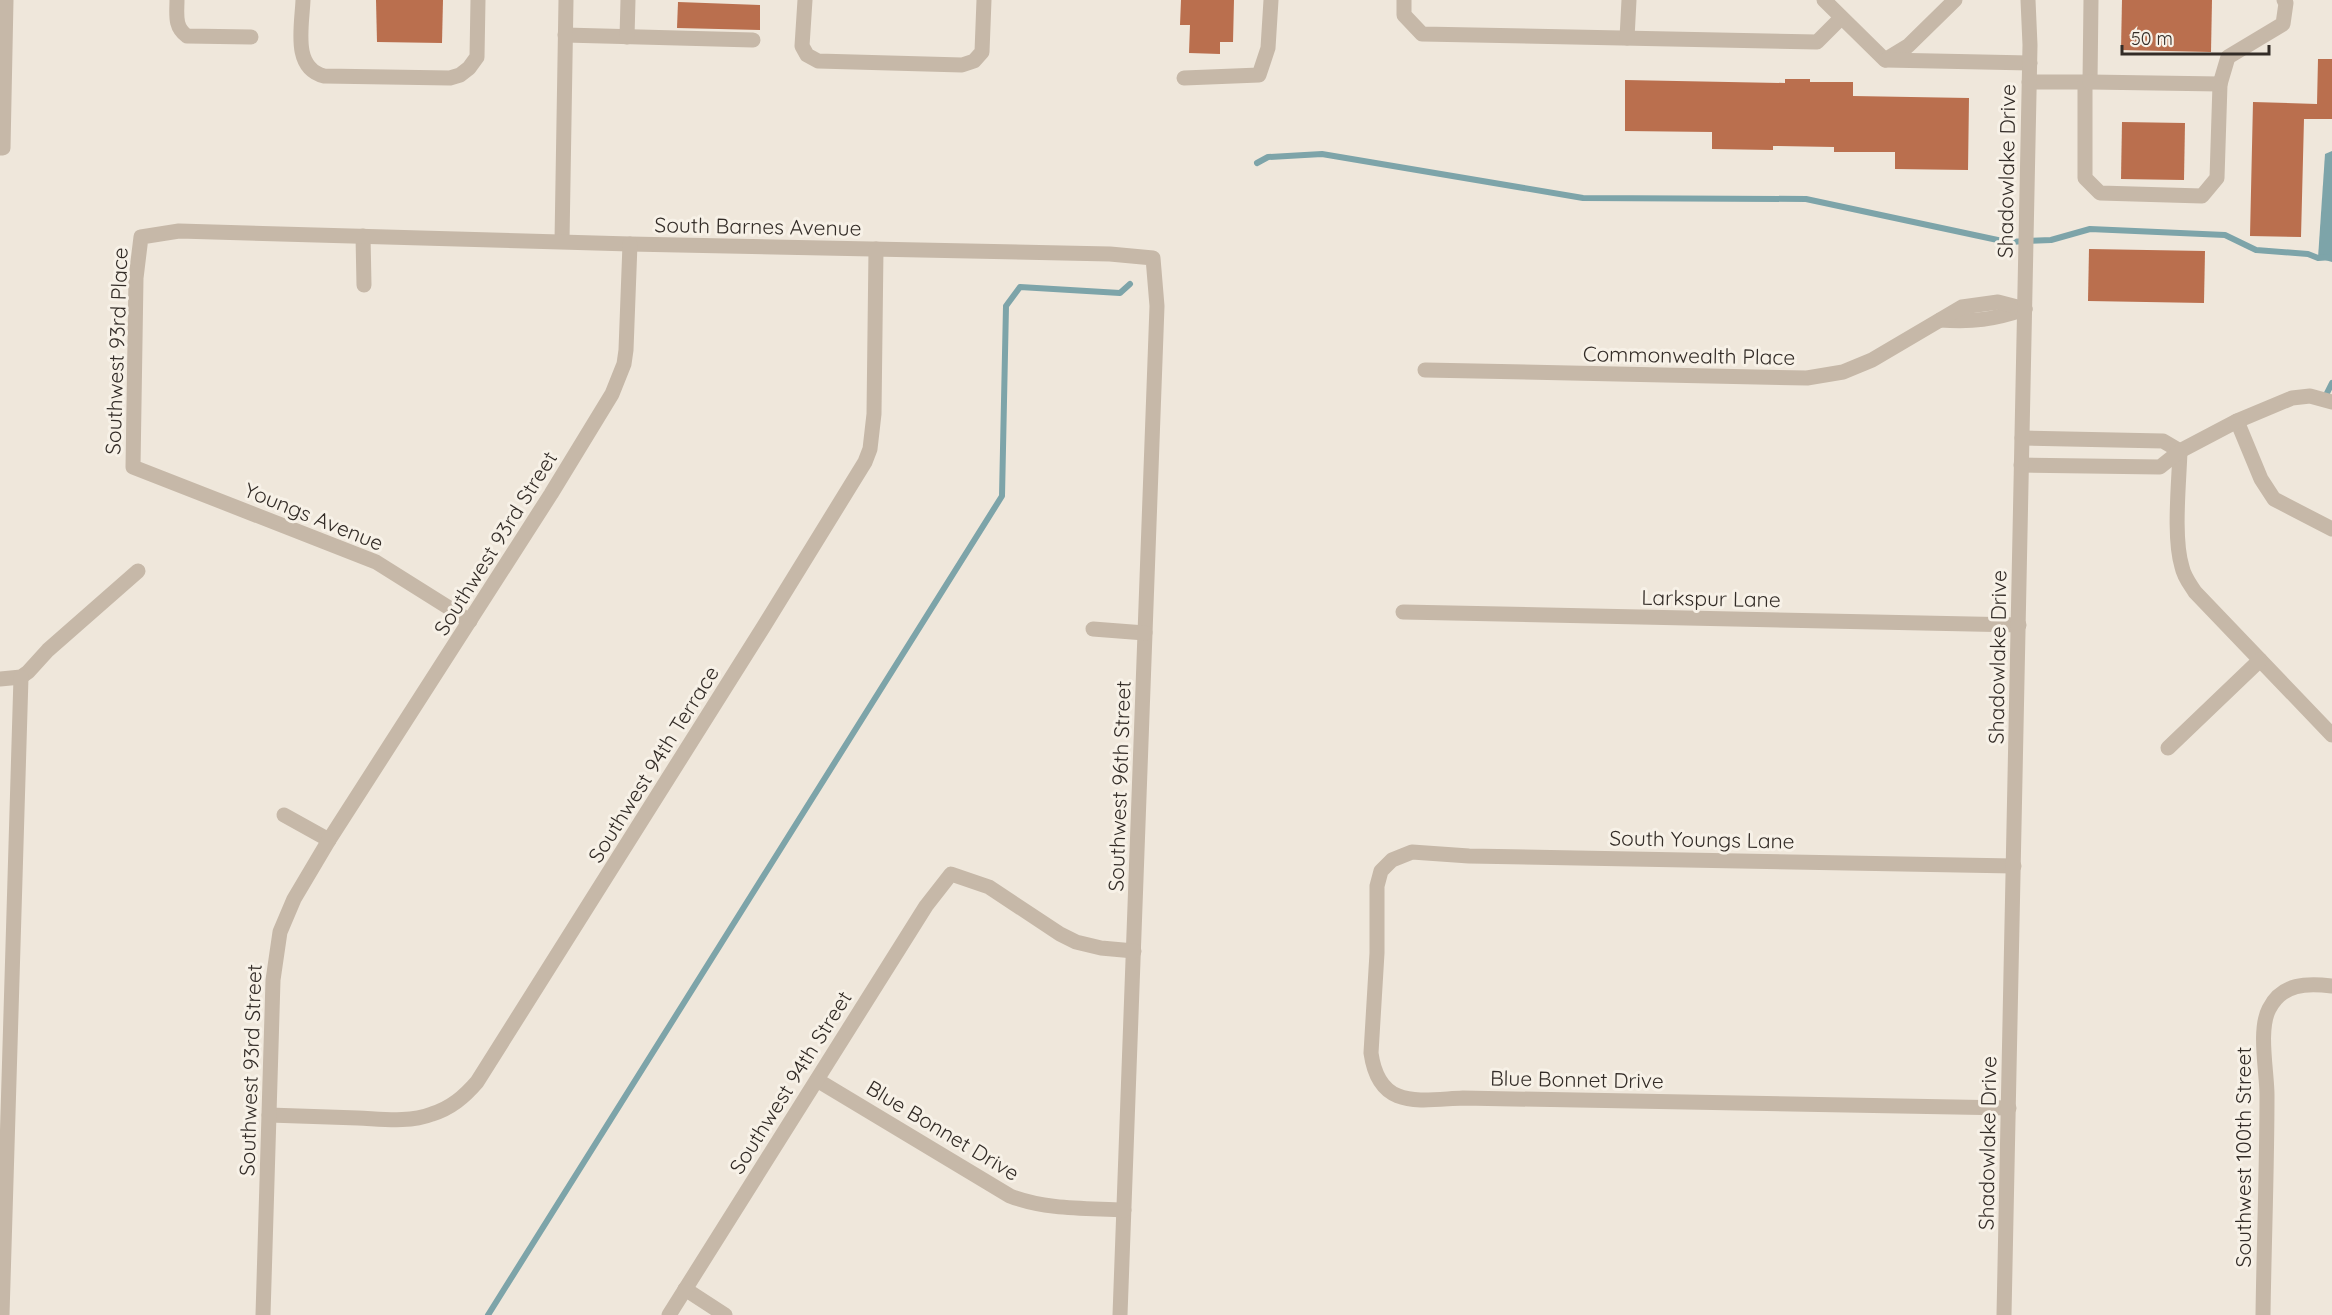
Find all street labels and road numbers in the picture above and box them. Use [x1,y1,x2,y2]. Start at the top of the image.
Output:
street label: Shadowlake Drive [1991,84,2021,258]
street label: South Barnes Avenue [654,211,862,241]
street label: Southwest 93rd Place [99,247,133,455]
street label: Commonwealth Place [1583,340,1795,370]
street label: Southwest 93rd Street [428,446,562,640]
street label: Youngs Avenue [241,476,387,556]
street label: Shadowlake Drive [1982,570,2012,744]
street label: Larkspur Lane [1641,584,1781,612]
street label: Southwest 94th Terrace [582,661,724,867]
street label: Southwest 96th Street [1102,680,1136,892]
street label: South Youngs Lane [1609,824,1795,854]
street label: Southwest 93rd Street [233,964,267,1176]
street label: Southwest 94th Street [723,986,857,1178]
street label: Southwest 100th Street [2230,1047,2256,1267]
street label: Shadowlake Drive [1972,1056,2002,1230]
street label: Blue Bonnet Drive [1490,1064,1664,1094]
street label: Blue Bonnet Drive [862,1074,1024,1186]

